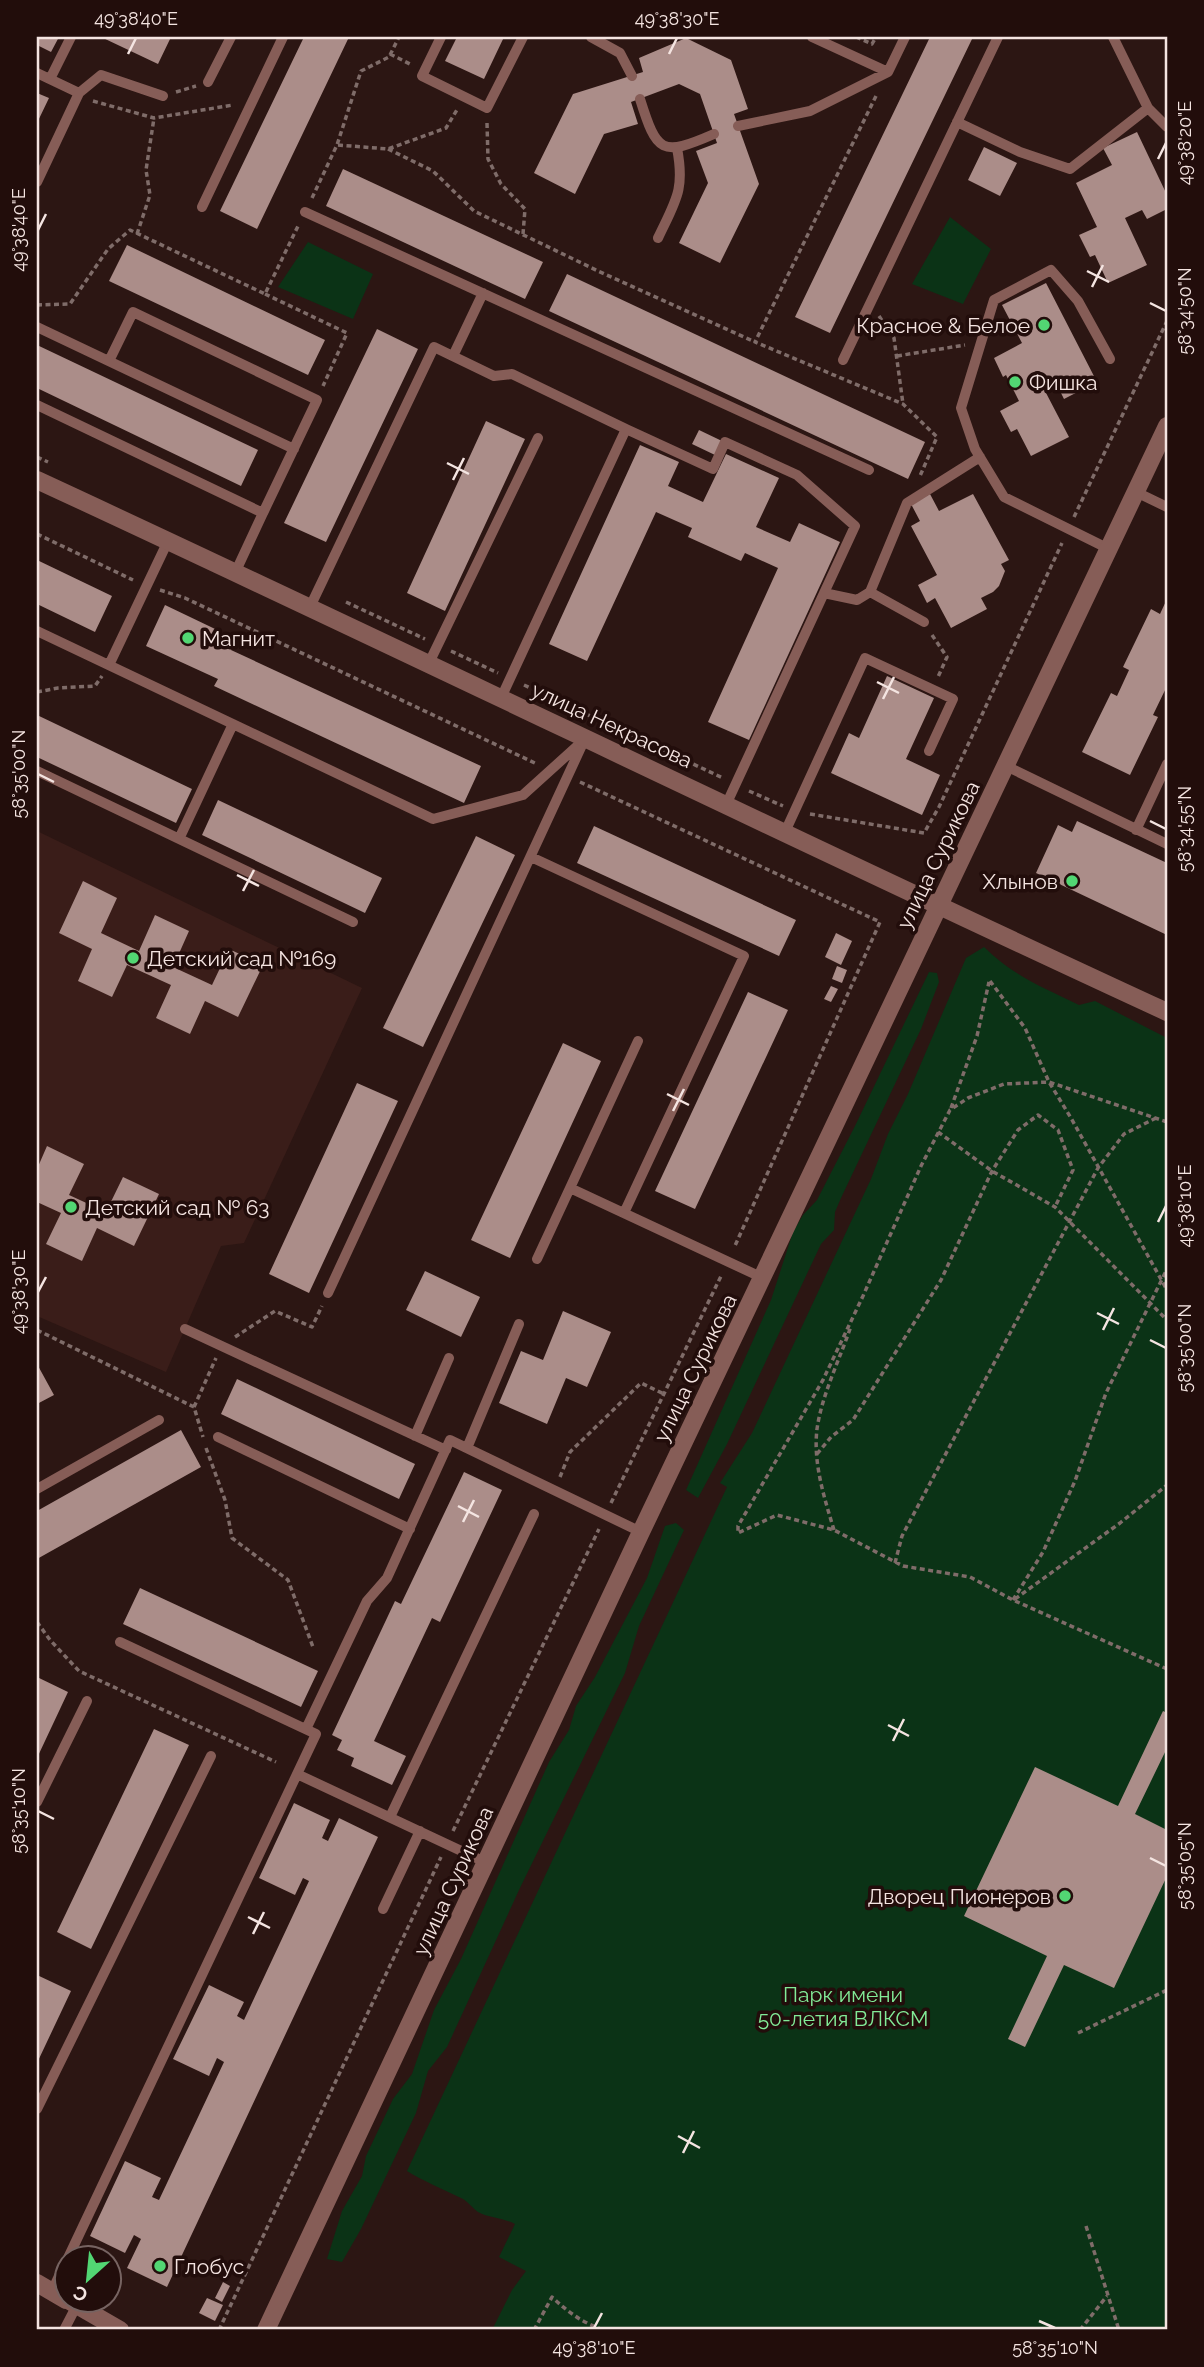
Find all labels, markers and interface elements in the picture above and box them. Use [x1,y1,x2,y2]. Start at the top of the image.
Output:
text: 49°38'40"E [94,8,178,29]
text: 49°38'30"E [635,8,719,29]
text: 49°38'20"E [1174,101,1195,185]
text: 49°38'40"E [8,188,29,272]
text: 58°34'50"N [1174,267,1195,355]
place label: Красное & Белое [856,313,1030,338]
marker: Красное & Белое [1036,317,1052,333]
place label: Фишка [1029,370,1098,395]
marker: Фишка [1007,374,1023,390]
place label: Магнит [202,626,275,651]
marker: Магнит [180,630,196,646]
street label: улица Некрасова [528,677,696,773]
text: 58°35'00"N [8,730,29,818]
street label: улица Сурикова [891,777,985,933]
text: 58°34'55"N [1174,786,1195,872]
place label: Хлынов [983,869,1058,894]
marker: Хлынов [1064,873,1080,889]
place label: Детский сад №169 [147,946,336,971]
marker: Детский сад №169 [125,950,141,966]
text: 49°38'10"E [1174,1165,1195,1247]
place label: Детский сад № 63 [85,1195,270,1220]
marker: Детский сад № 63 [63,1199,79,1215]
text: 49°38'30"E [8,1250,29,1334]
street label: улица Сурикова [648,1290,742,1446]
text: 58°35'00"N [1174,1304,1195,1392]
text: 58°35'10"N [8,1768,29,1854]
street label: улица Сурикова [408,1803,498,1959]
text: 58°35'05"N [1174,1822,1195,1910]
place label: Дворец Пионеров [868,1884,1051,1909]
marker: Дворец Пионеров [1057,1888,1073,1904]
park label: Парк имени 50-летия ВЛКСМ [758,1982,928,2031]
north arrow [52,2244,122,2314]
place label: Глобус [174,2254,244,2279]
marker: Глобус [152,2258,168,2274]
text: С [69,2281,91,2307]
text: 49°38'10"E [553,2337,635,2358]
text: 58°35'10"N [1012,2337,1098,2358]

